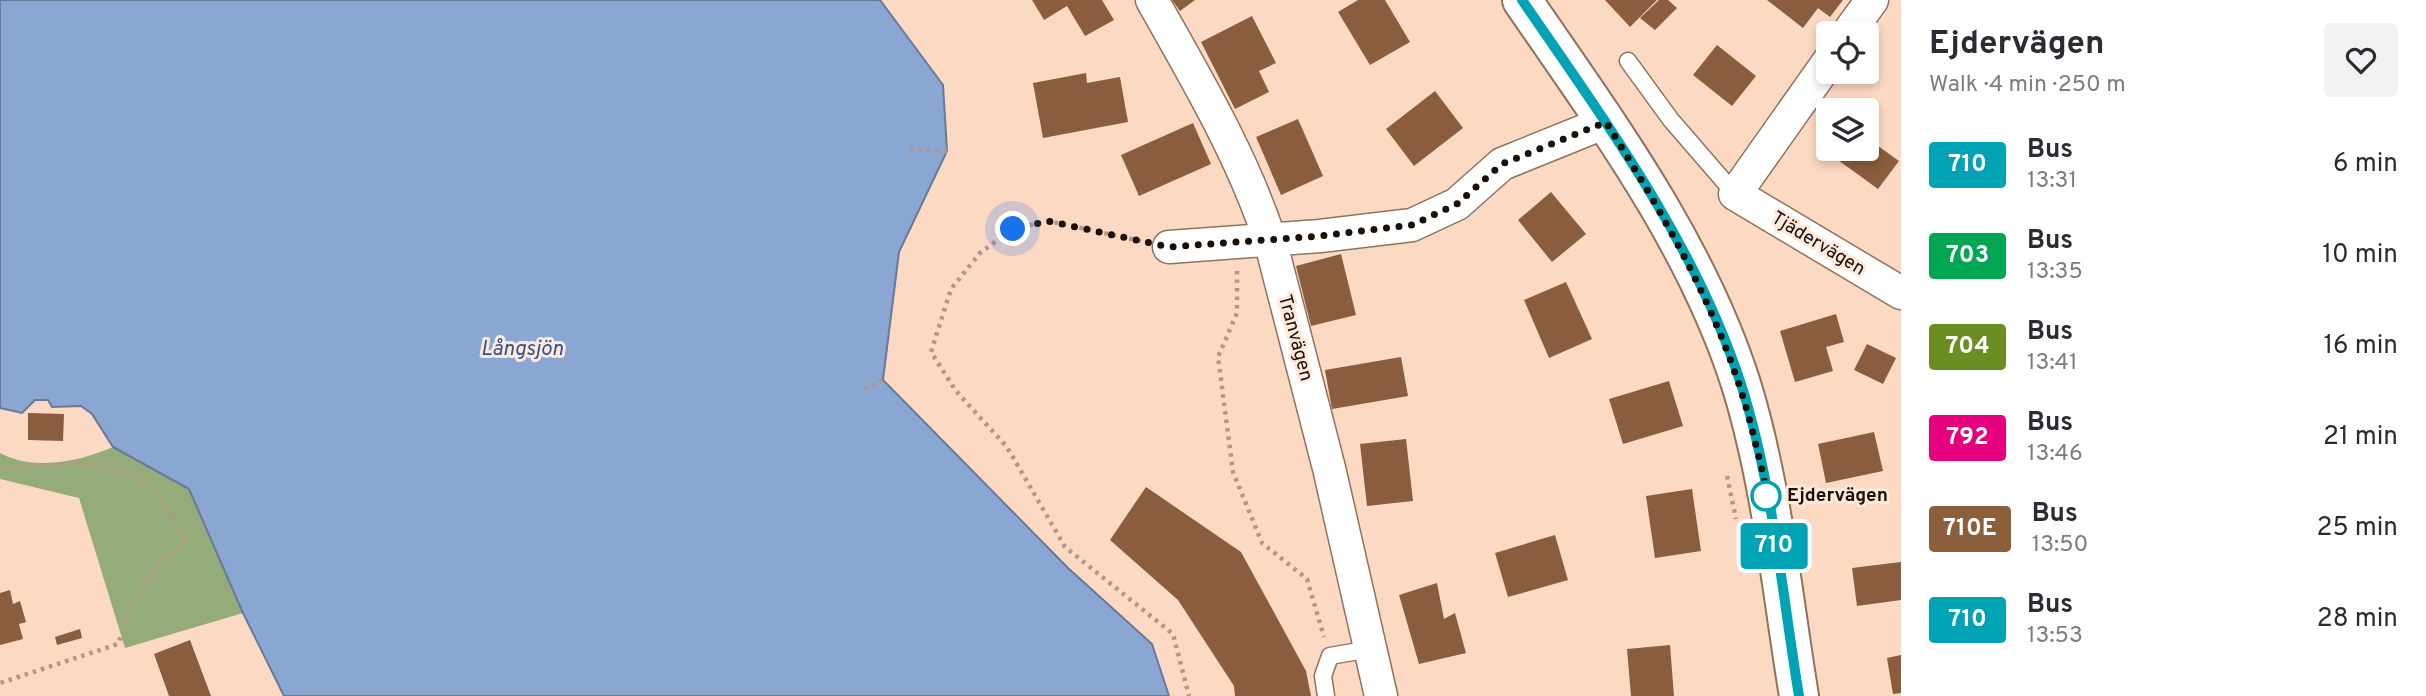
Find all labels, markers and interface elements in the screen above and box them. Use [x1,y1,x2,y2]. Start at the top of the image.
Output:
map controls [1816,21,1879,161]
button: locate [1816,21,1879,84]
button: heart [2324,23,2398,97]
text: Ejdervägen [1929,24,2104,66]
text: Walk · 4 min · 250 m [1929,71,2126,100]
button: layers [1816,98,1879,161]
text: Bus [2027,134,2073,167]
text: 6 min [2333,148,2398,181]
text: 710 [1948,150,1987,180]
text: 13:31 [2027,167,2077,196]
street label: Tjädervägen [1767,207,1869,281]
your location [995,211,1030,246]
text: Bus [2027,225,2073,258]
text: 10 min [2322,239,2398,272]
text: 703 [1946,241,1989,271]
text: 13:35 [2027,258,2083,287]
street label: Tranvägen [1272,292,1318,384]
text: Bus [2027,316,2073,349]
text: 16 min [2323,330,2398,363]
text: 704 [1945,332,1990,362]
water label: Långsjön [481,336,564,363]
text: 13:41 [2027,349,2077,378]
text: Bus [2027,407,2073,440]
text: 21 min [2323,421,2398,454]
text: 792 [1946,423,1989,453]
text: 13:46 [2027,440,2083,469]
marker: Ejdervägen [1751,481,1781,511]
place label: Ejdervägen [1787,484,1888,508]
text: Bus [2032,498,2078,531]
text: 25 min [2317,512,2398,545]
text: 710E [1943,514,1997,544]
line badge: 710 [1734,523,1814,569]
text: 710 [1755,531,1793,561]
text: 13:50 [2032,531,2088,560]
text: Bus [2027,589,2073,622]
text: 28 min [2317,603,2398,636]
text: 710 [1948,605,1987,635]
text: 13:53 [2027,622,2083,651]

